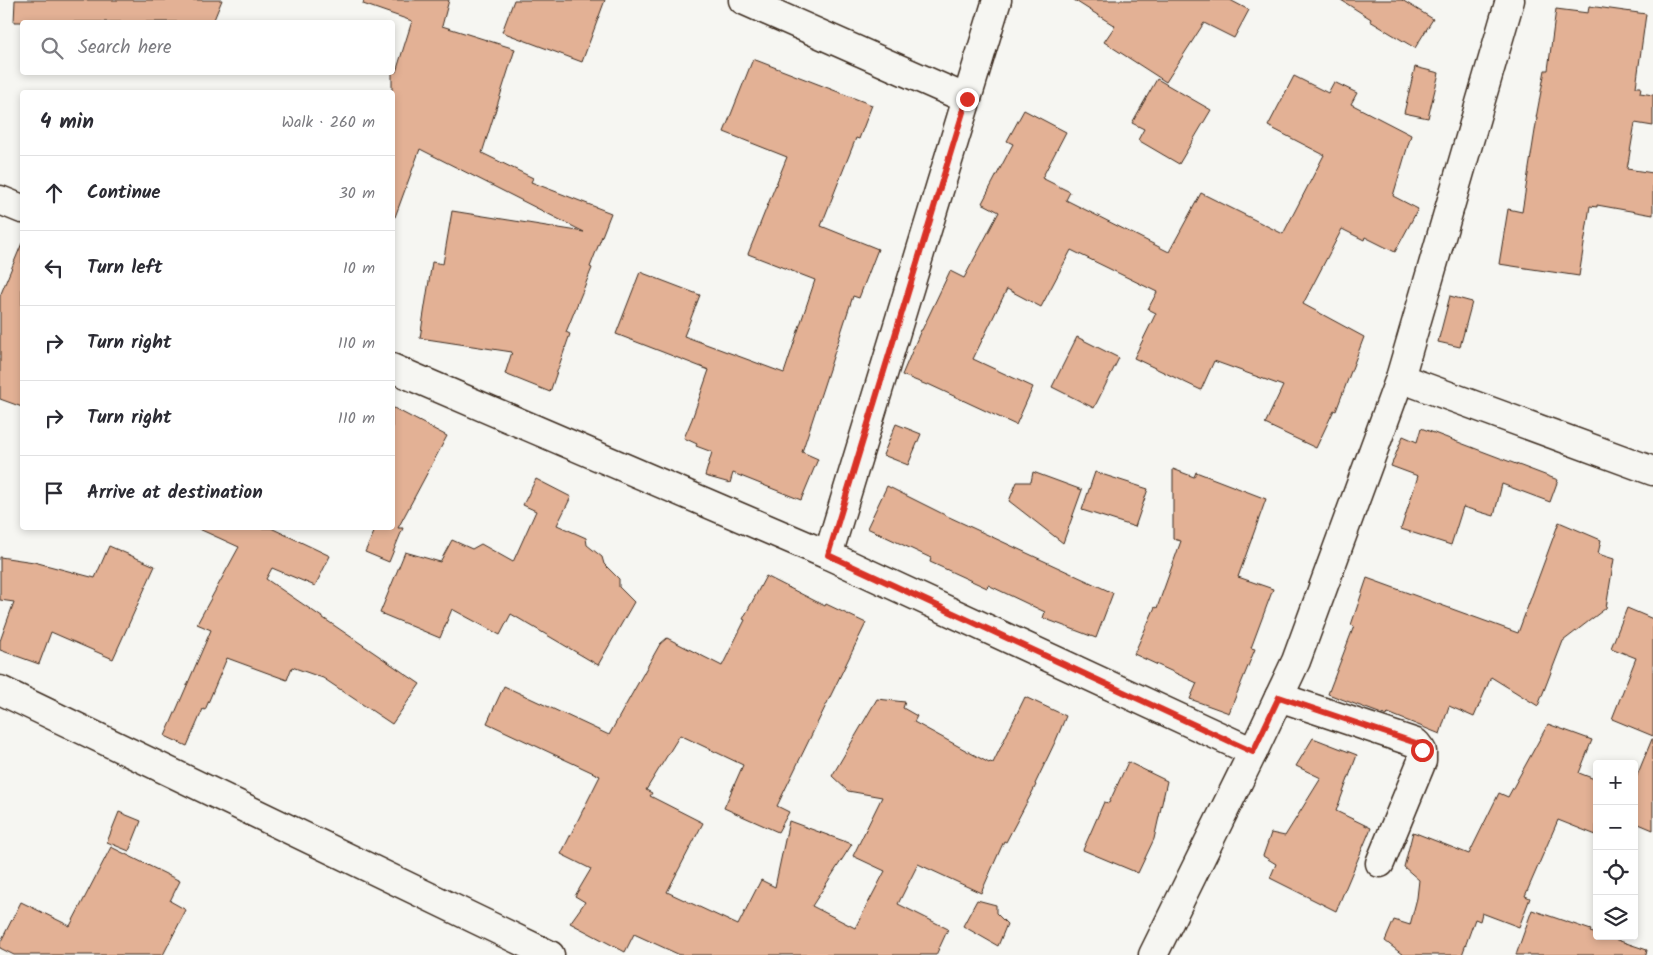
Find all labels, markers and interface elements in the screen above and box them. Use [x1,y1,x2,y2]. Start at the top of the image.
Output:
search box [20,20,395,75]
text: Search here [78,33,172,63]
icon: search [38,34,66,62]
route end [956,88,979,111]
text: 4 min [40,106,94,139]
text: Walk · 260 m [282,110,375,135]
text: Continue [87,178,160,208]
icon: ahead [40,179,68,207]
text: 30 m [339,181,375,206]
text: Turn left [87,253,162,283]
icon: left [40,254,68,282]
text: 10 m [343,256,375,281]
text: Turn right [87,328,172,358]
icon: right [40,329,68,357]
text: 110 m [338,331,375,356]
text: Turn right [87,403,172,433]
icon: right [40,404,68,432]
text: 110 m [338,406,375,431]
text: Arrive at destination [87,478,263,508]
icon: arrive [40,479,68,507]
route start [1411,739,1434,762]
map controls [1593,760,1638,940]
button: + [1593,760,1638,805]
button: − [1593,805,1638,850]
button: locate [1593,850,1638,895]
button: layers [1593,895,1638,940]

